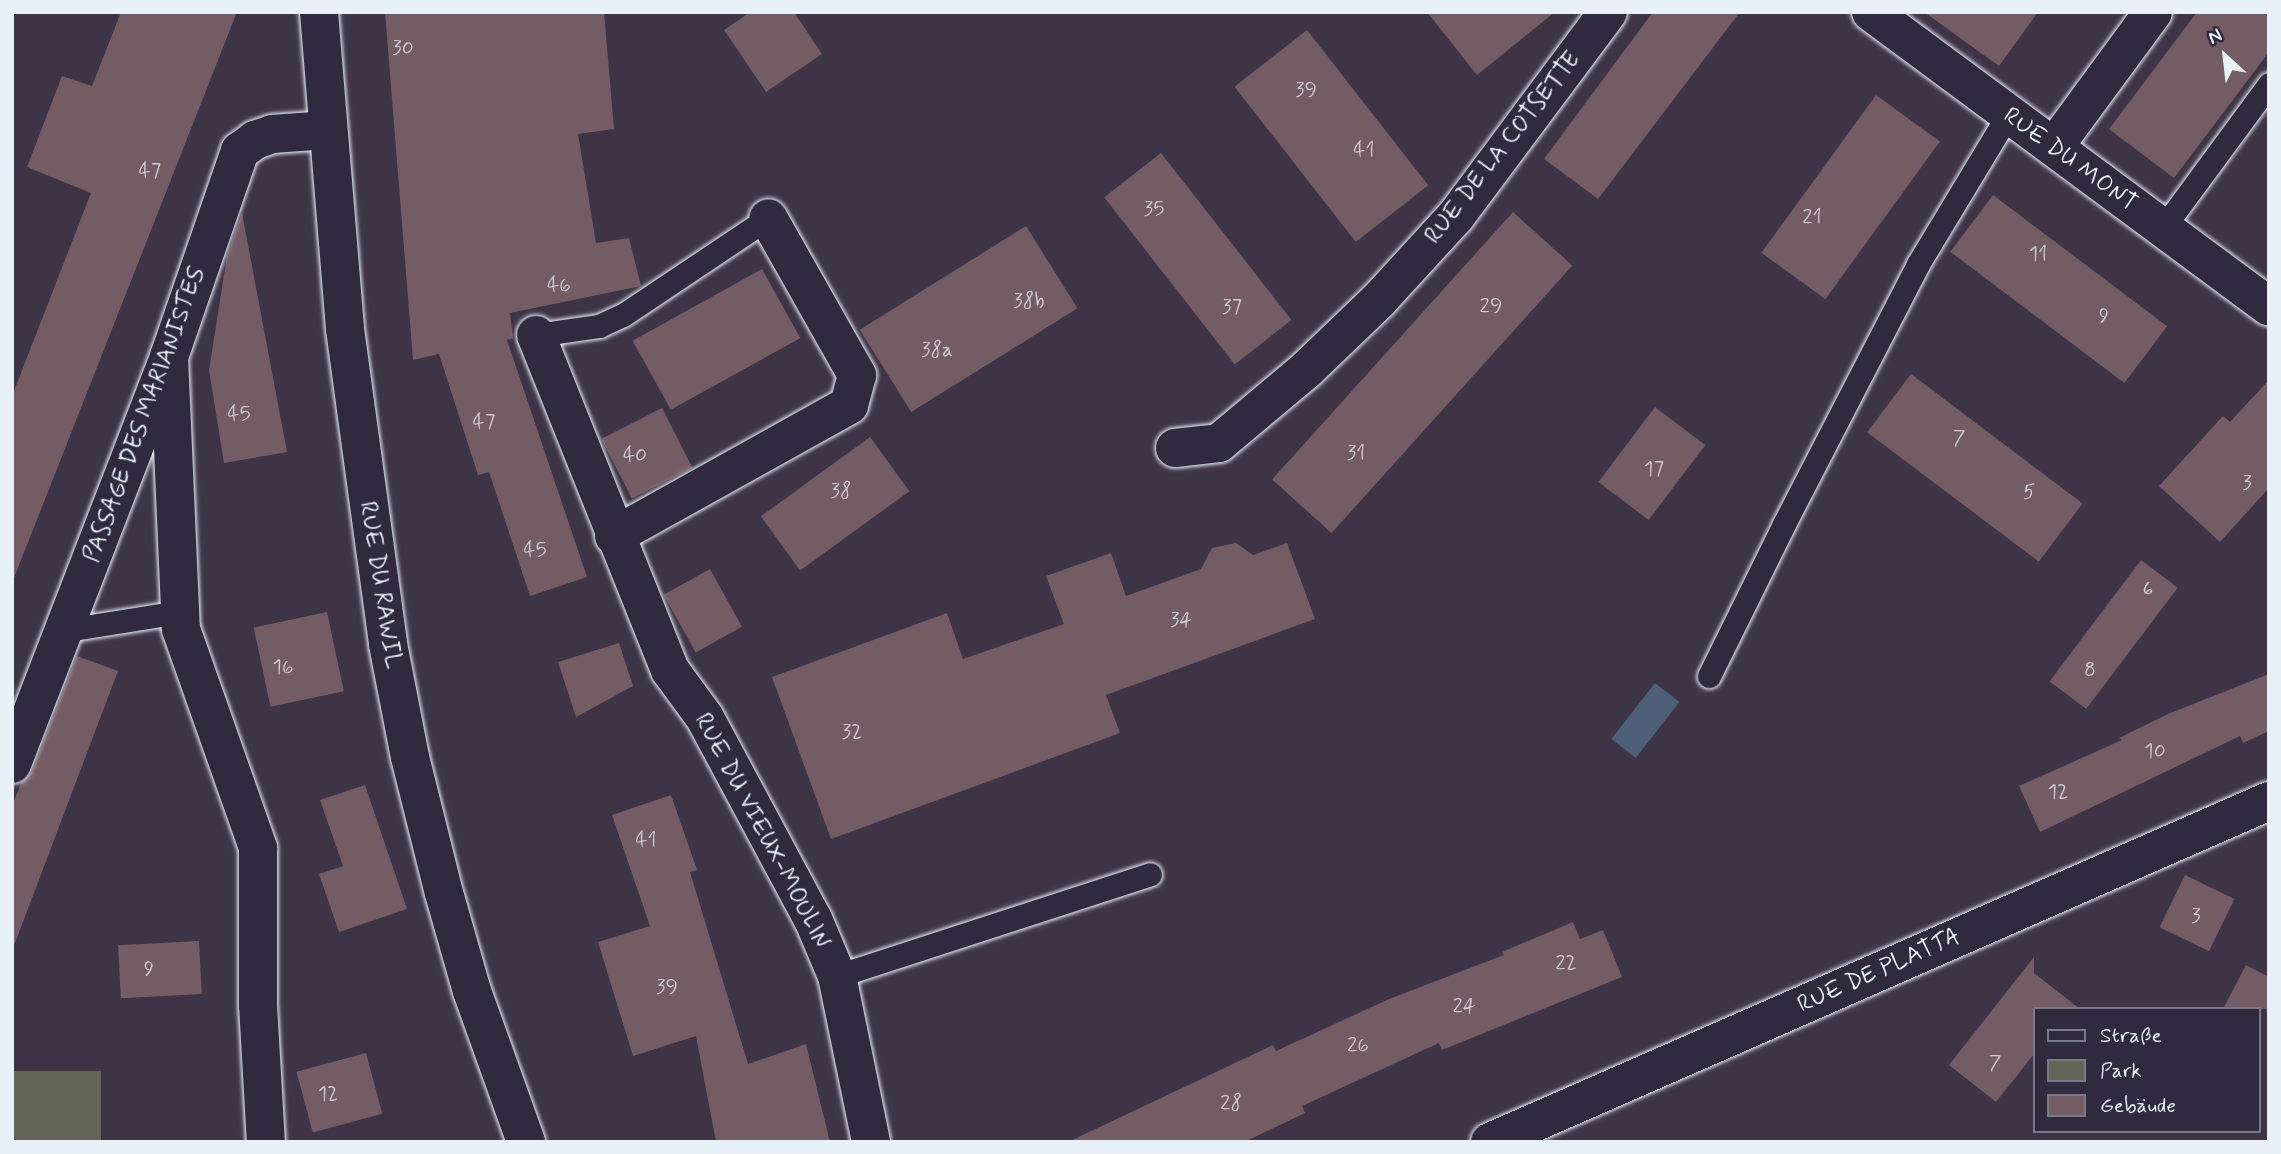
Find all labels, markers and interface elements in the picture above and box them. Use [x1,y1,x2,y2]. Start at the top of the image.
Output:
north arrow [2190,21,2260,91]
text: N [2204,23,2227,51]
house number: 30 [392,35,414,61]
street label: RUE DE LA COTSETTE [1415,41,1591,255]
house number: 39 [1295,77,1317,103]
street label: RUE DU MONT [1996,101,2144,219]
house number: 41 [1353,137,1375,163]
house number: 47 [139,158,161,184]
house number: 35 [1144,196,1164,222]
house number: 21 [1802,204,1822,230]
house number: 11 [2029,241,2047,267]
street label: PASSAGE DES MARIANISTES [77,259,213,571]
house number: 46 [547,272,571,298]
house number: 38b [1013,288,1045,314]
house number: 29 [1480,293,1502,319]
house number: 37 [1222,294,1242,320]
house number: 9 [2099,303,2109,329]
house number: 38a [921,337,953,363]
house number: 45 [227,401,251,427]
house number: 47 [473,409,495,435]
house number: 7 [1953,425,1965,451]
house number: 31 [1347,440,1365,466]
house number: 40 [623,442,647,468]
house number: 17 [1644,456,1664,482]
house number: 3 [2242,470,2252,496]
house number: 38 [831,478,851,504]
house number: 5 [2023,479,2035,505]
street label: RUE DU RAWIL [353,499,407,671]
house number: 45 [523,537,547,563]
house number: 6 [2143,576,2153,602]
house number: 34 [1170,607,1192,633]
house number: 16 [273,654,293,680]
house number: 8 [2084,657,2096,683]
street label: RUE DU VIEUX-MOULIN [687,708,837,954]
house number: 32 [842,719,862,745]
house number: 10 [2144,738,2166,764]
house number: 12 [2048,779,2068,805]
house number: 41 [635,827,657,853]
house number: 3 [2191,903,2201,929]
street label: RUE DE PLATTA [1794,923,1964,1019]
house number: 22 [1555,950,1577,976]
house number: 9 [144,956,154,982]
house number: 39 [656,974,678,1000]
house number: 24 [1452,993,1476,1019]
legend [2032,1007,2260,1133]
text: Straße [2100,1022,2162,1050]
house number: 26 [1347,1032,1369,1058]
house number: 7 [1989,1050,2001,1076]
text: Park [2100,1057,2142,1085]
house number: 12 [318,1081,338,1107]
house number: 28 [1220,1090,1242,1116]
text: Gebäude [2100,1092,2176,1120]

